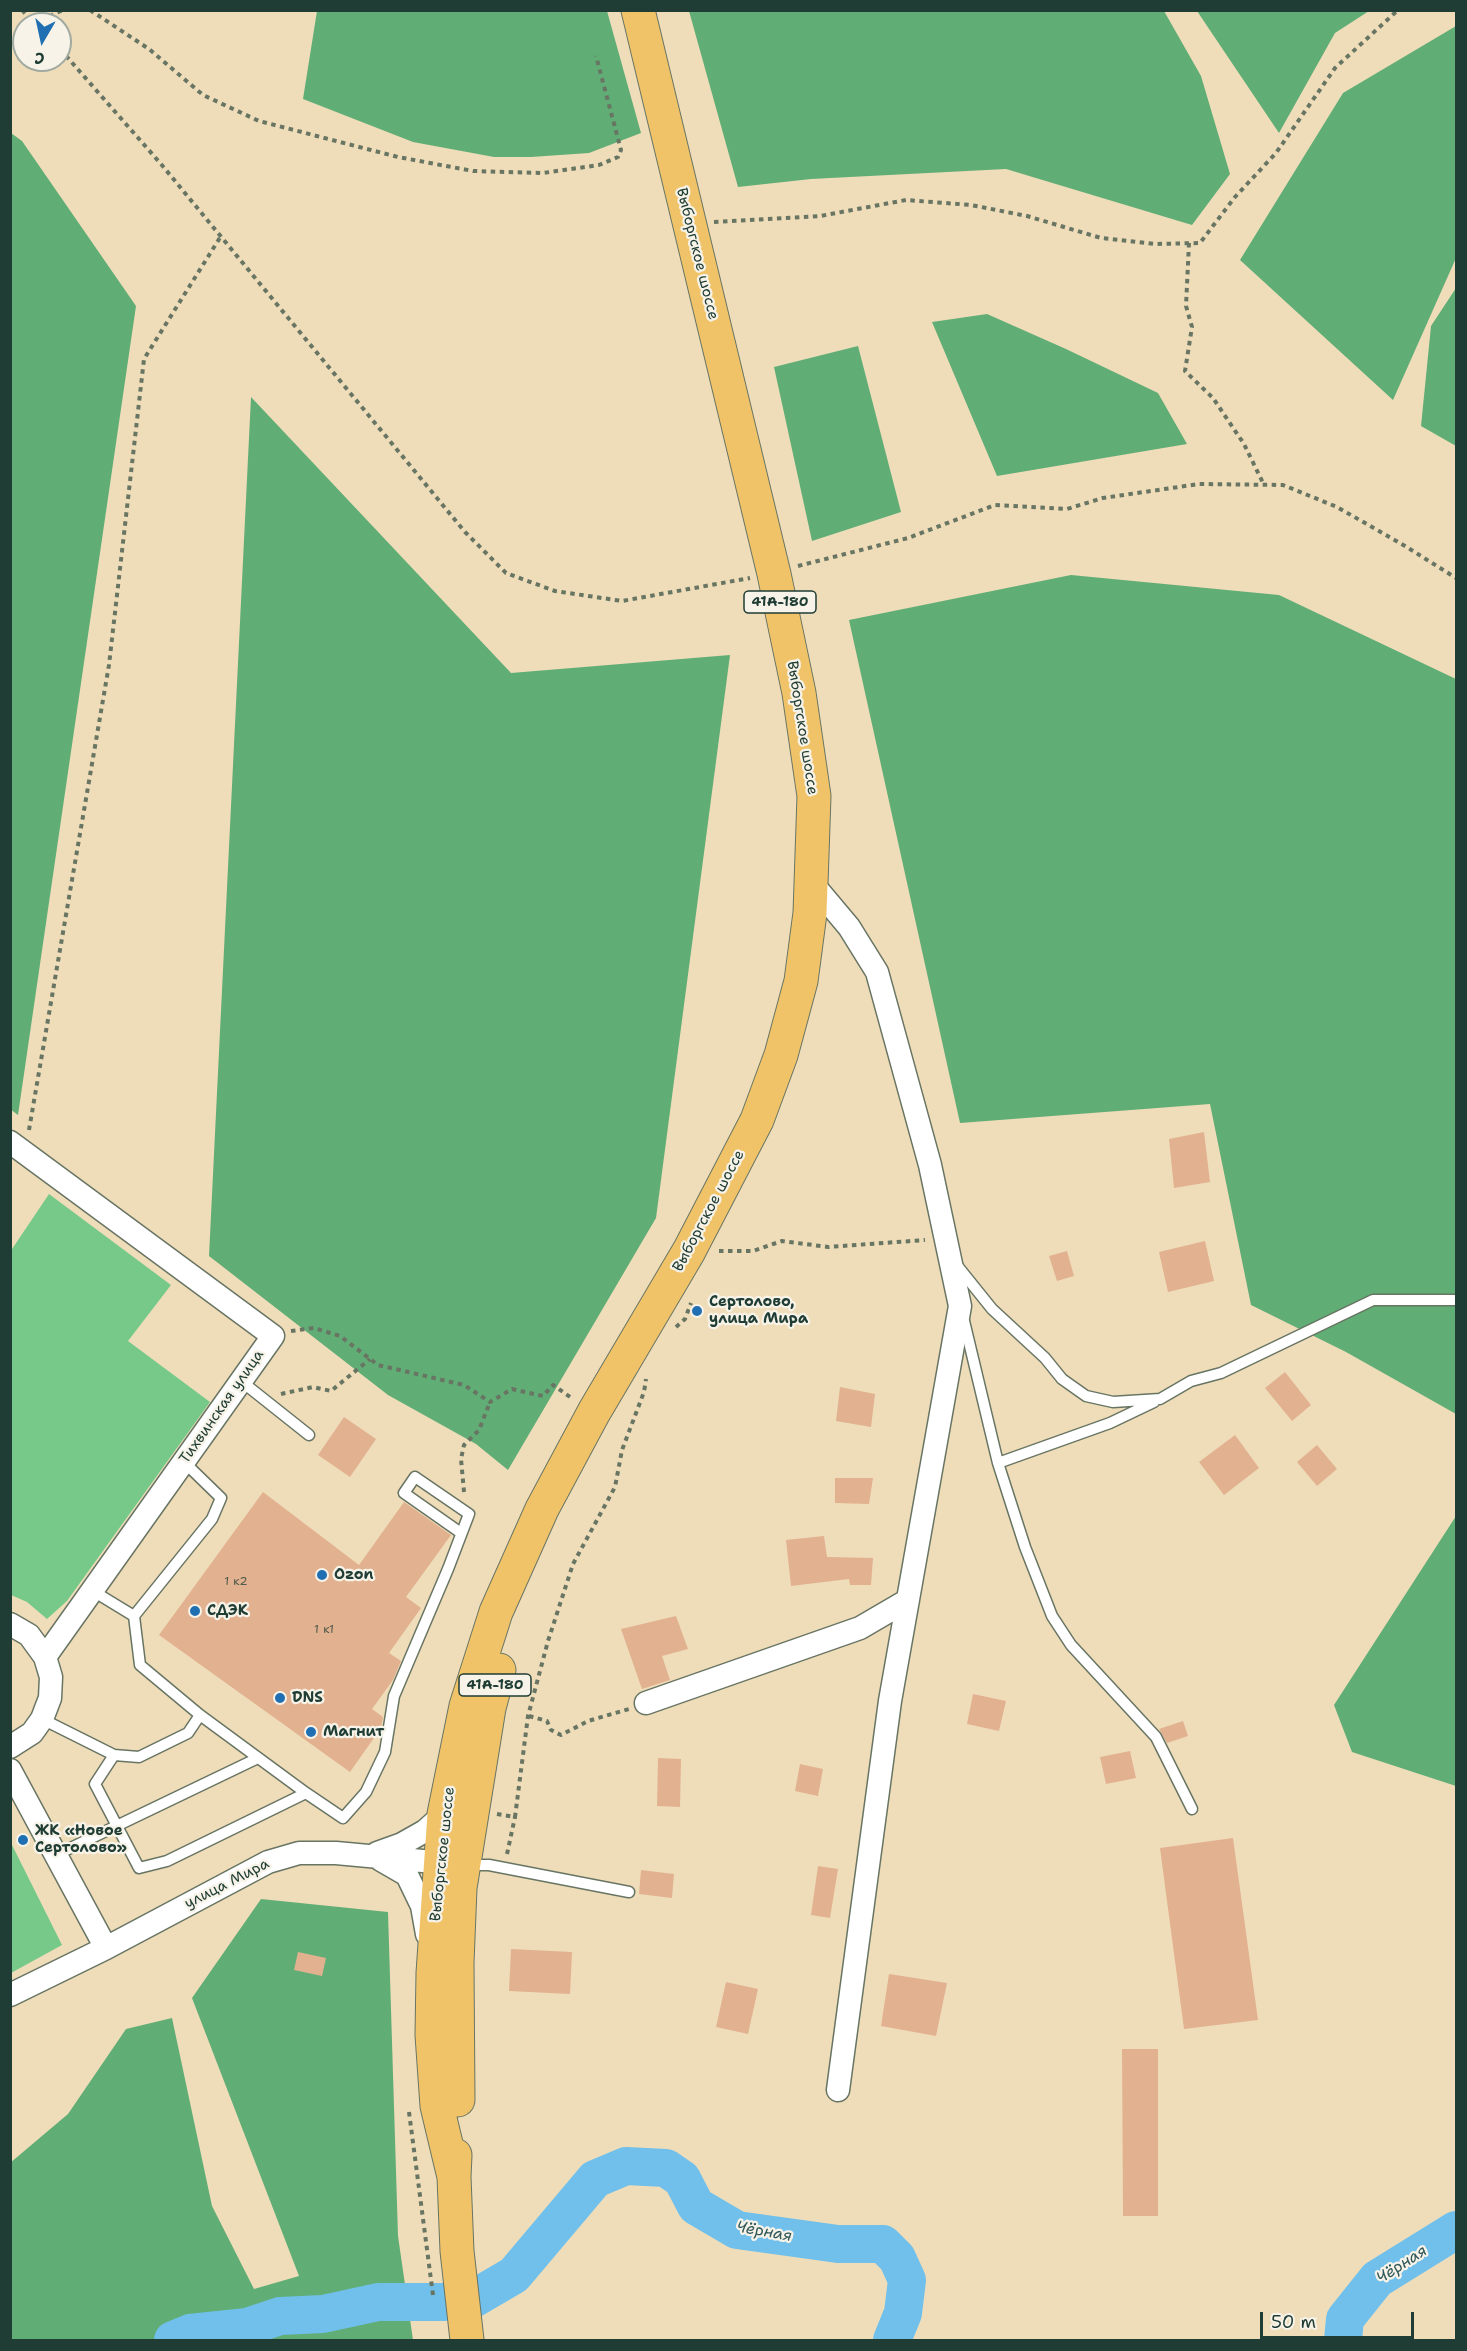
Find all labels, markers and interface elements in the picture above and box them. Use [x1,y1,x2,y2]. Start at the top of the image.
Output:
north arrow [12,12,72,72]
text: С [33,47,46,69]
street label: Выборгское шоссе [672,186,722,322]
road number: 41А-180 [744,591,816,613]
street label: Выборгское шоссе [783,660,821,796]
street label: Выборгское шоссе [669,1147,749,1275]
place label: Сертолово, улица Мира [709,1293,808,1328]
marker: Сертолово, улица Мира [690,1304,704,1318]
street label: Тихвинская улица [176,1347,268,1467]
place label: Ozon [334,1566,374,1584]
marker: Ozon [315,1568,329,1582]
house number: 1 к2 [224,1575,248,1589]
place label: СДЭК [207,1602,248,1620]
marker: СДЭК [188,1604,202,1618]
house number: 1 к1 [314,1623,334,1637]
road number: 41А-180 [459,1674,531,1696]
place label: DNS [292,1689,323,1707]
marker: DNS [273,1691,287,1705]
place label: Магнит [323,1723,384,1741]
marker: Магнит [304,1725,318,1739]
street label: Выборгское шоссе [427,1786,459,1922]
place label: ЖК «Новое Сертолово» [35,1822,127,1857]
marker: ЖК «Новое Сертолово» [16,1833,30,1847]
street label: улица Мира [182,1855,272,1913]
water label: Чёрная [735,2218,793,2246]
water label: Чёрная [1373,2242,1431,2288]
scale bar [1263,2300,1418,2338]
text: 50 m [1271,2310,1316,2334]

